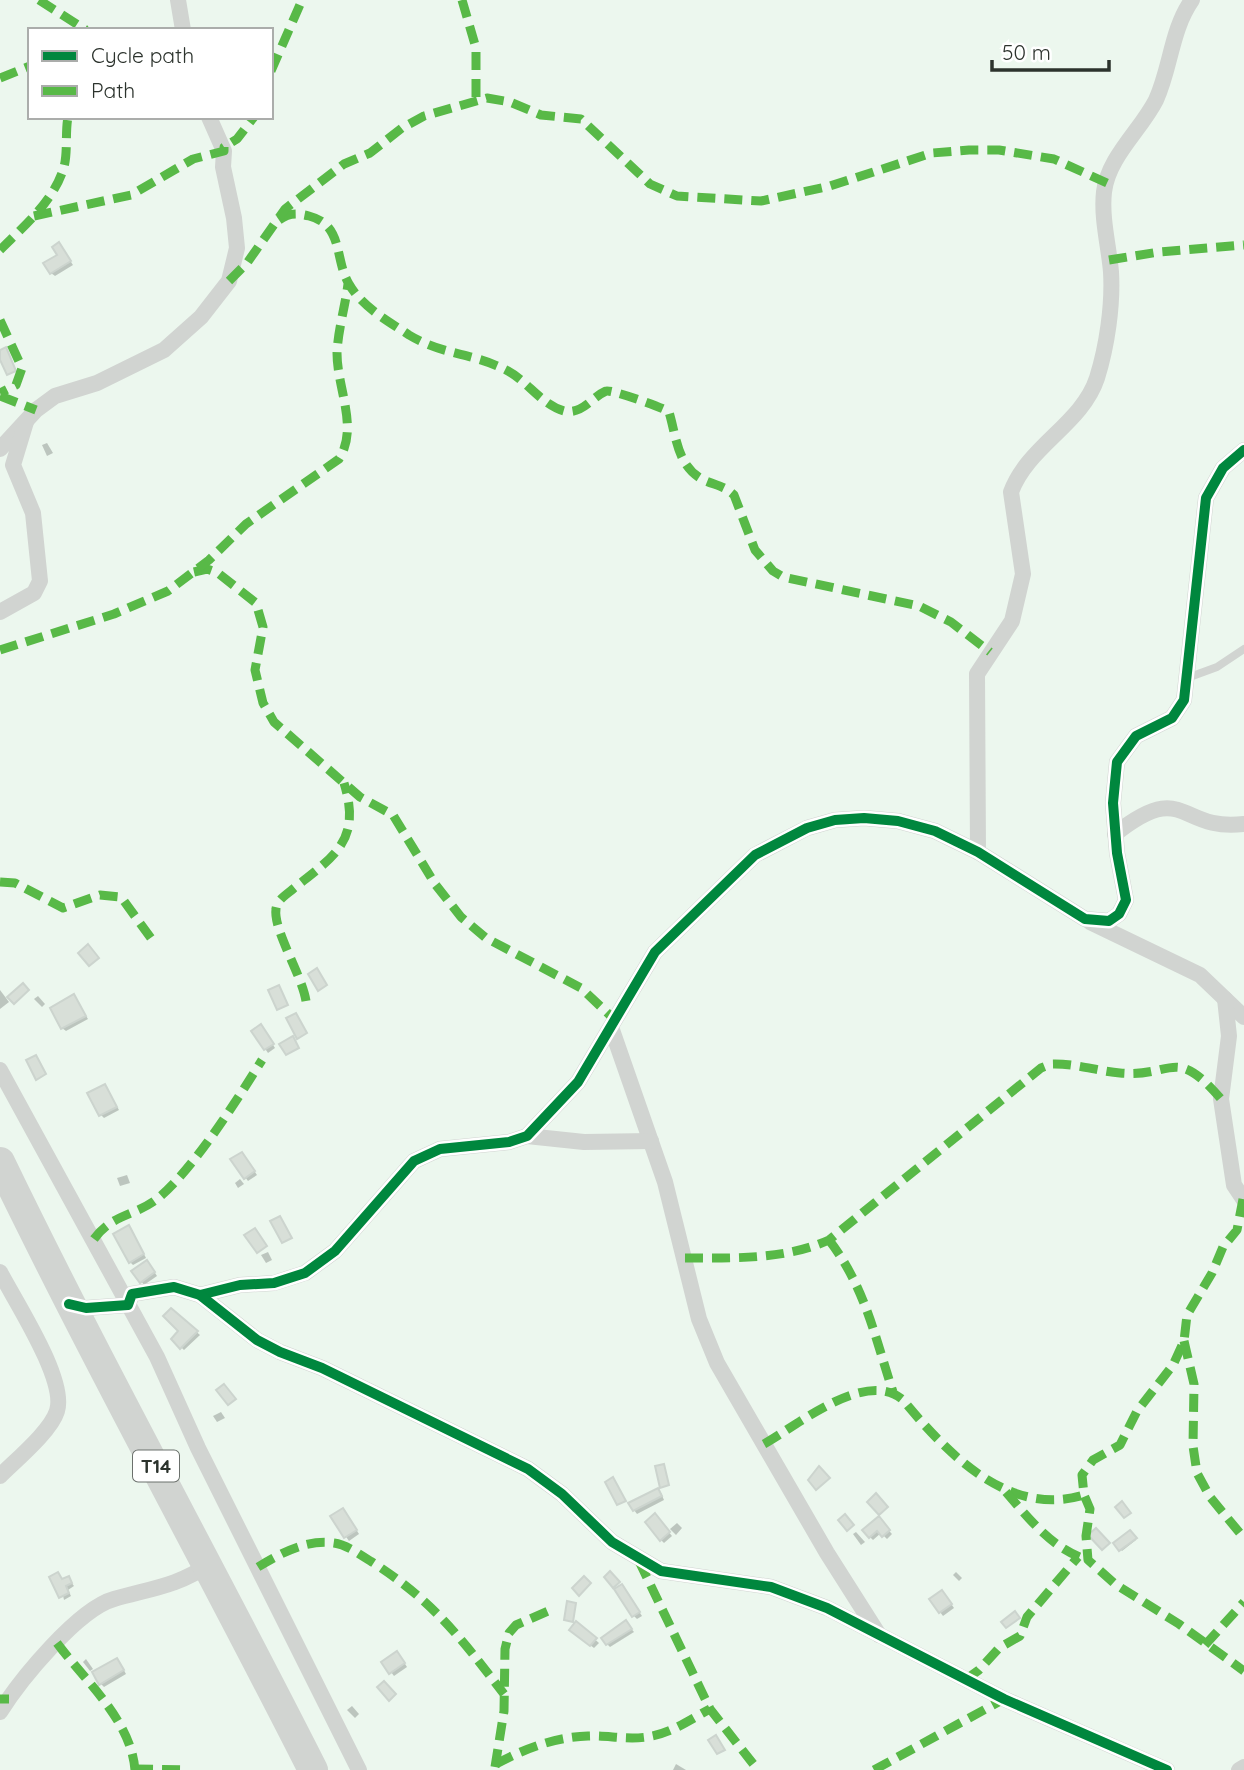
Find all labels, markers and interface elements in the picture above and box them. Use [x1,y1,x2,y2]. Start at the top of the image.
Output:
legend [28,28,273,119]
scale bar [992,28,1109,72]
text: 50 m [1002,39,1051,65]
text: Cycle path [91,42,194,68]
text: Path [91,77,135,103]
road number: T14 [133,1450,179,1482]

